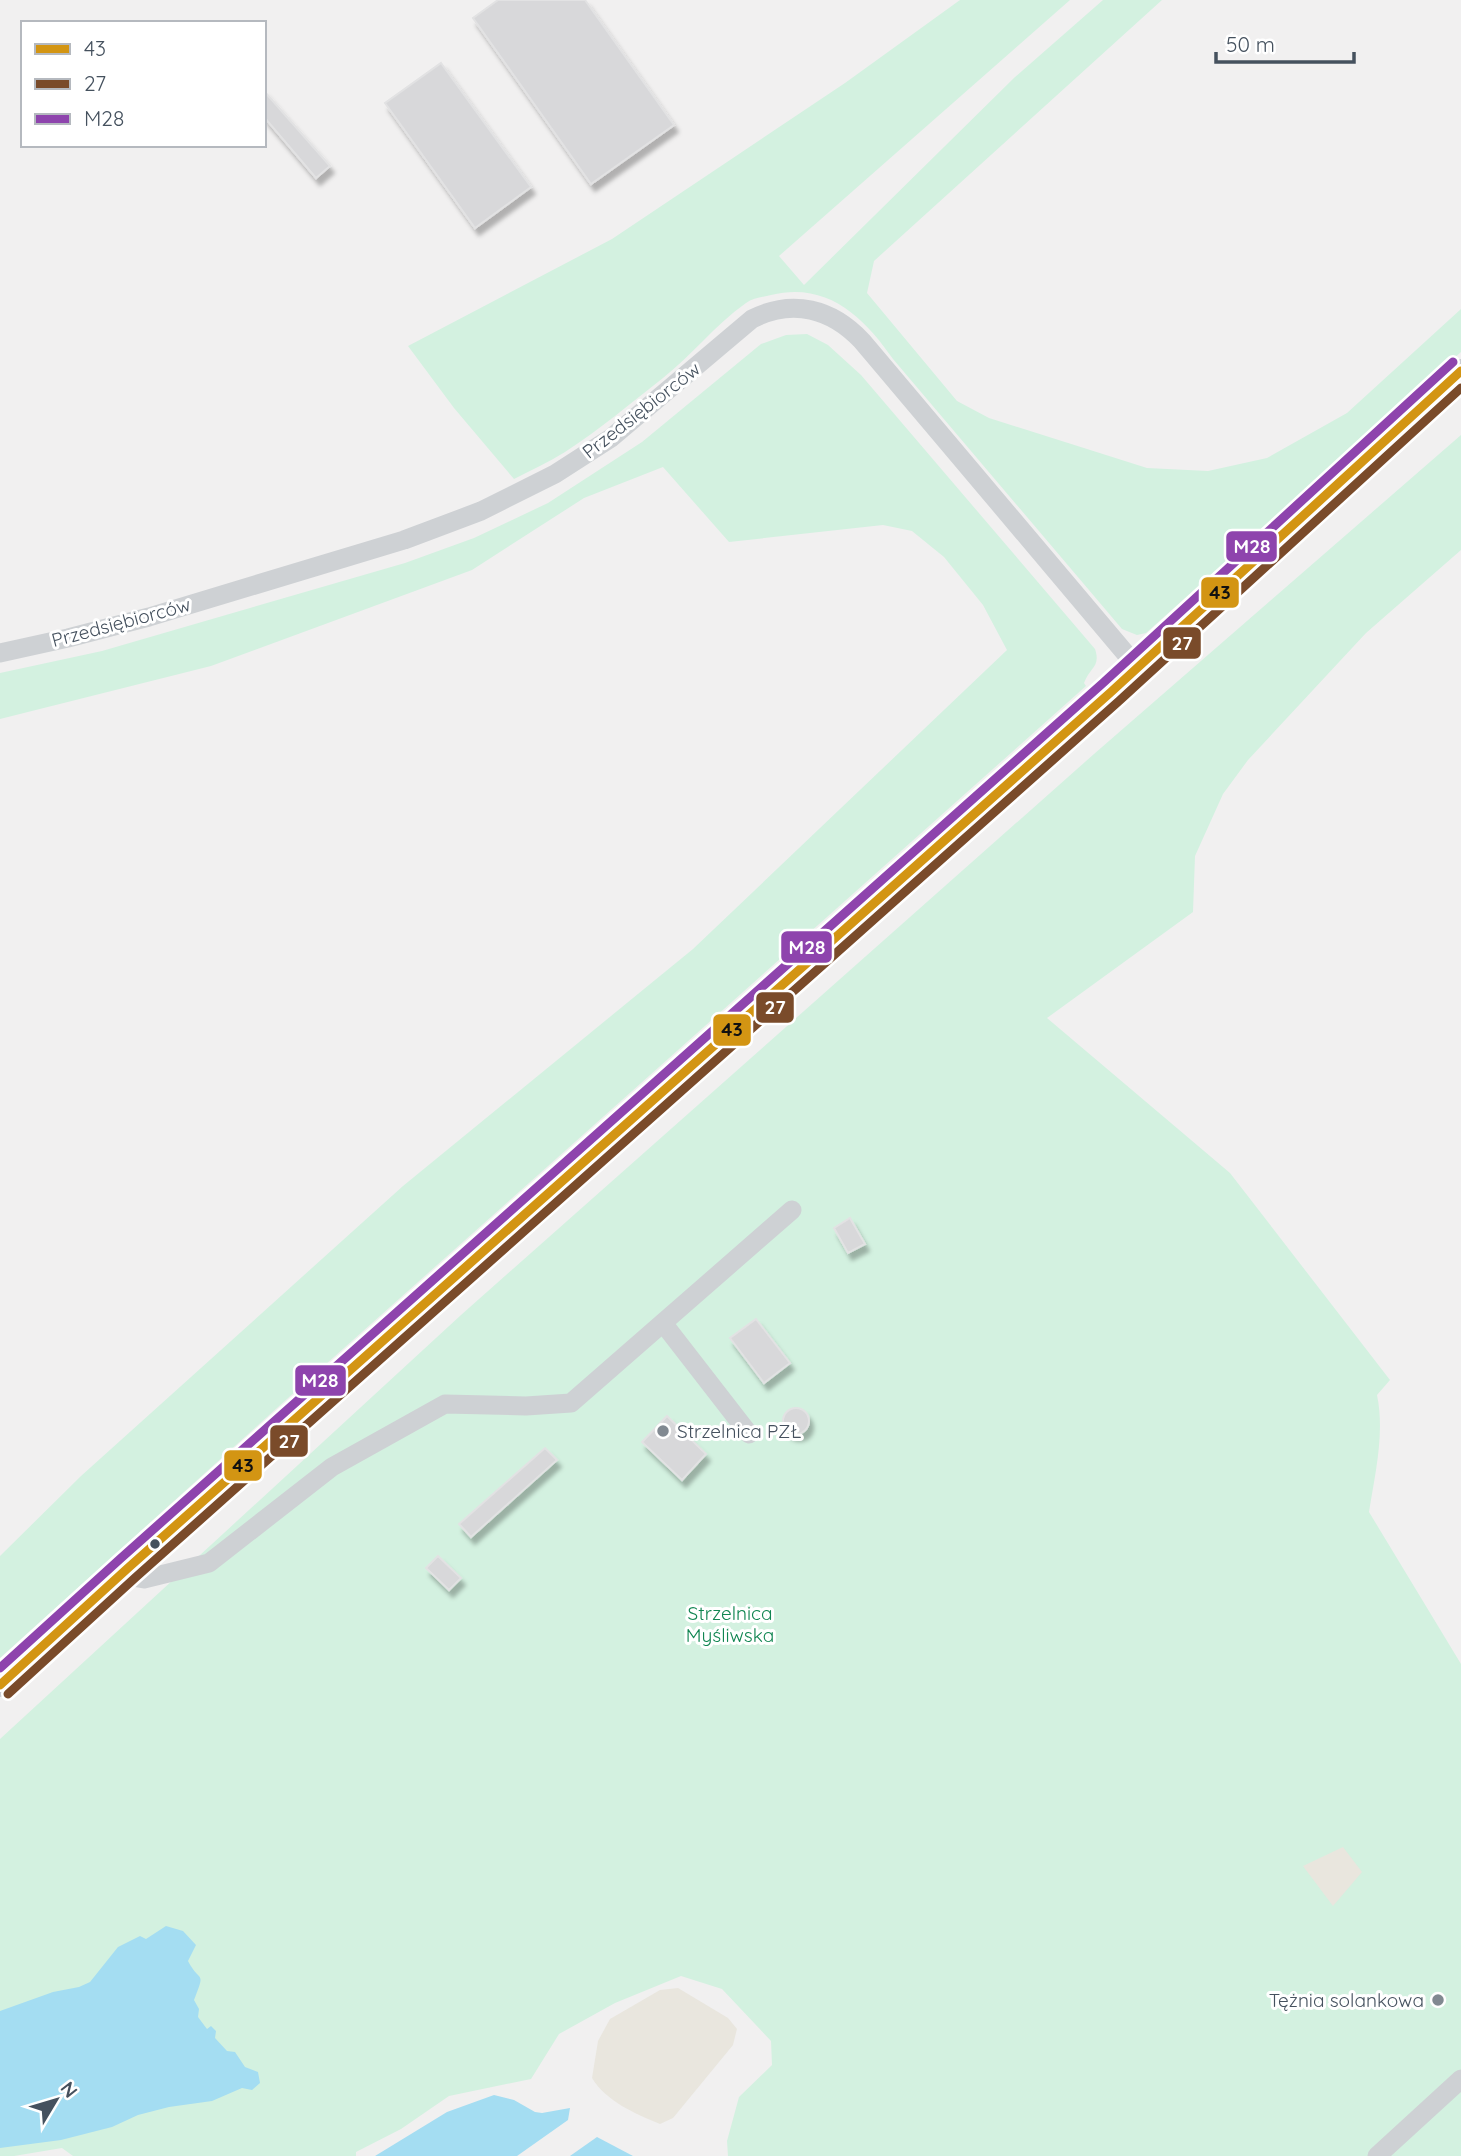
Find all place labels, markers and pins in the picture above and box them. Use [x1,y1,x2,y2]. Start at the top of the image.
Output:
place label: Strzelnica PZŁ [677,1419,801,1443]
marker: Strzelnica PZŁ [655,1423,671,1439]
unlabelled marker [148,1537,162,1551]
place label: Tężnia solankowa [1269,1988,1424,2012]
marker: Tężnia solankowa [1430,1992,1446,2008]

